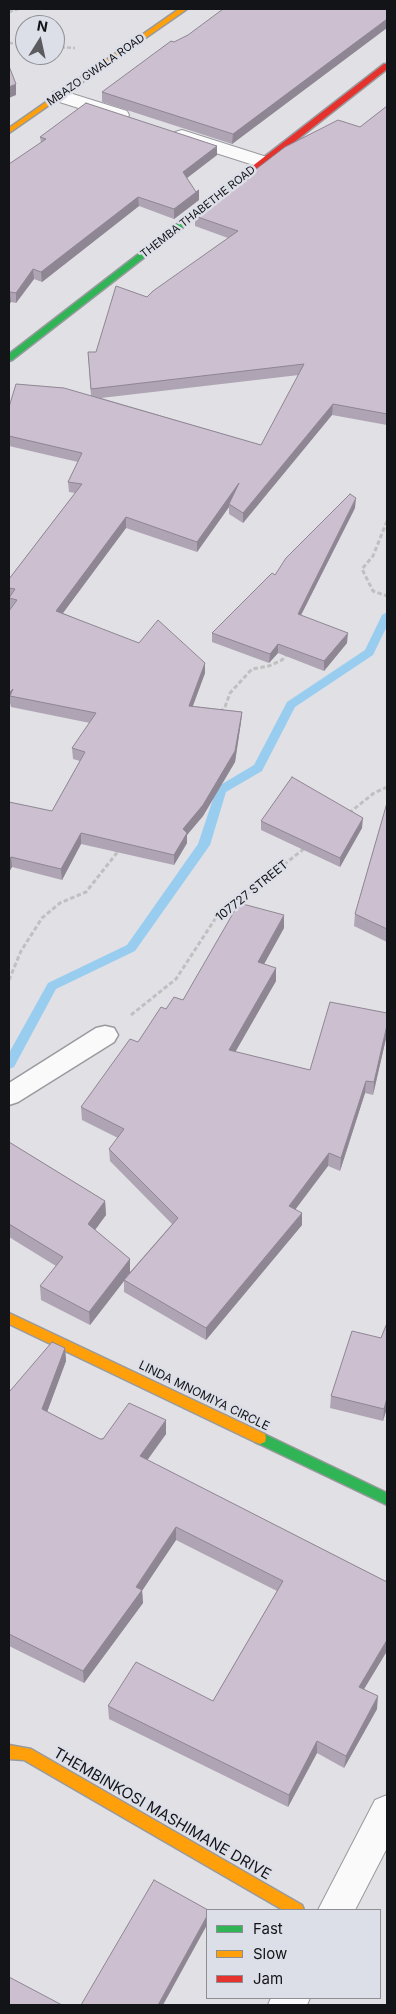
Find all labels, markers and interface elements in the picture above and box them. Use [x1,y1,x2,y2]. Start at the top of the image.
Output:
north arrow [15,15,65,65]
text: N [36,16,49,35]
street label: MBAZO GWALA ROAD [45,31,147,109]
street label: THEMBA THABETHE ROAD [138,163,258,261]
street label: 107727 STREET [213,857,291,925]
street label: LINDA MNOMIYA CIRCLE [136,1358,272,1434]
street label: THEMBINKOSI MASHIMANE DRIVE [50,1744,274,1884]
legend [206,1909,381,1999]
text: Fast [253,1919,283,1938]
text: Slow [253,1944,287,1963]
text: Jam [253,1969,283,1988]

